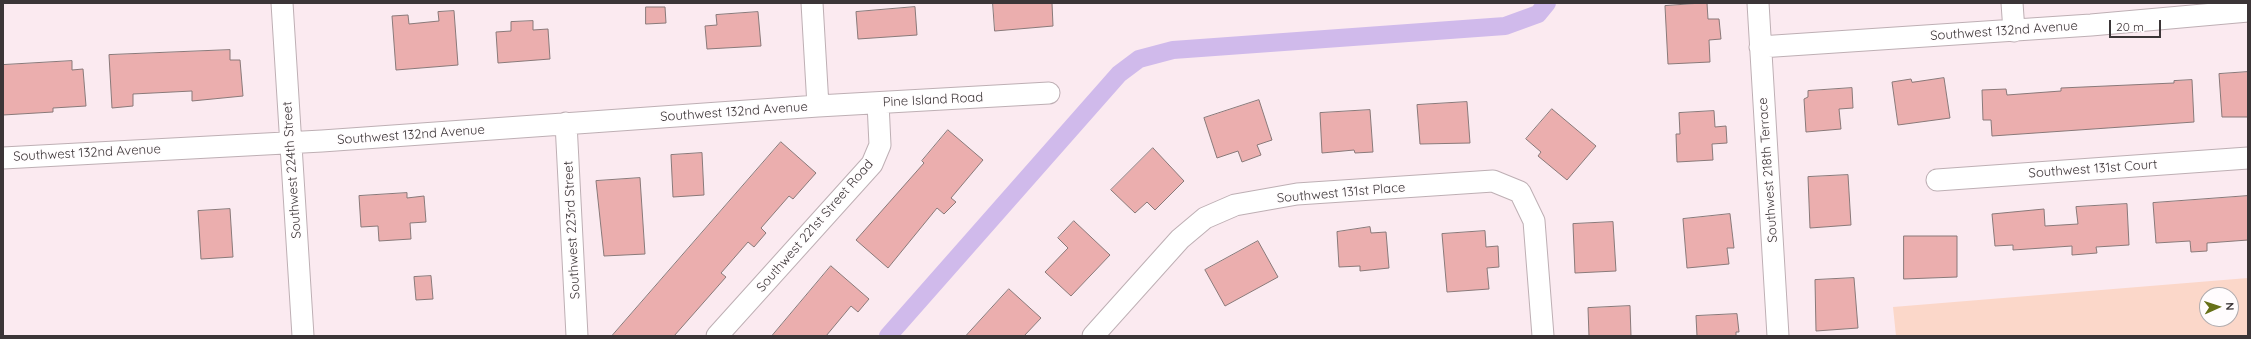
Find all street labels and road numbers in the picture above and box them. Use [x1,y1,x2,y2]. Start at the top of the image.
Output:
street label: Southwest 132nd Avenue [1930,18,2078,44]
street label: Pine Island Road [882,90,984,110]
street label: Southwest 218th Terrace [1755,97,1781,243]
street label: Southwest 132nd Avenue [660,99,808,125]
street label: Southwest 224th Street [279,101,305,239]
street label: Southwest 132nd Avenue [337,122,485,148]
street label: Southwest 132nd Avenue [13,141,161,165]
street label: Southwest 221st Street Road [753,157,877,295]
street label: Southwest 131st Court [2028,157,2158,181]
street label: Southwest 223rd Street [561,160,583,300]
street label: Southwest 131st Place [1276,180,1406,206]

